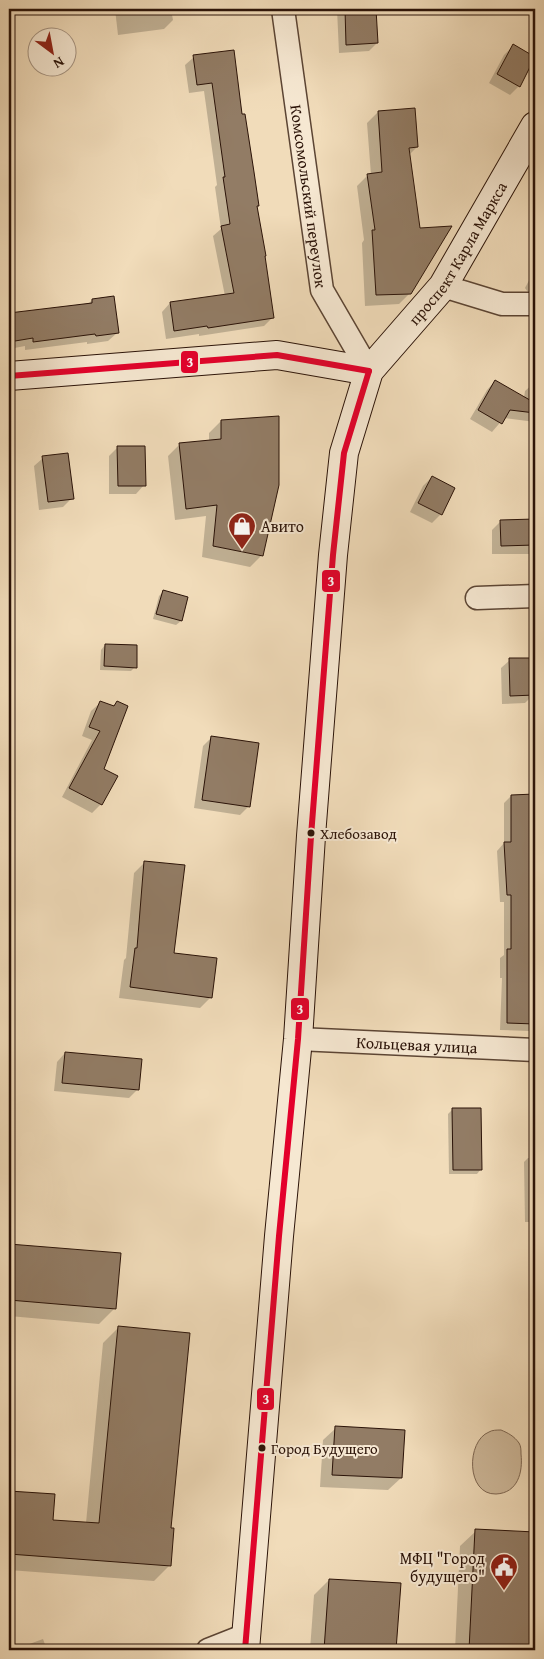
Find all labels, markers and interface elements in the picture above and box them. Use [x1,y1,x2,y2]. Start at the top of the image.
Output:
north arrow [28,28,78,78]
text: N [49,52,68,74]
street label: Комсомольский переулок [284,103,334,290]
street label: проспект Карла Маркса [402,177,513,330]
line badge: 3 [180,350,199,374]
text: 3 [186,352,194,372]
shop icon: Авито [227,511,257,550]
place label: Авито [261,514,304,538]
line badge: 3 [321,569,341,593]
text: 3 [327,571,335,591]
place label: Хлебозавод [320,823,397,844]
marker: Хлебозавод [306,828,316,838]
line badge: 3 [290,997,310,1021]
text: 3 [296,999,304,1019]
street label: Кольцевая улица [356,1030,478,1059]
line badge: 3 [256,1387,275,1411]
text: 3 [262,1389,270,1409]
place label: Город Будущего [271,1438,378,1459]
marker: Город Будущего [257,1443,267,1453]
place label: МФЦ "Город будущего" [400,1546,485,1588]
public building icon: МФЦ "Город будущего" [489,1552,519,1591]

